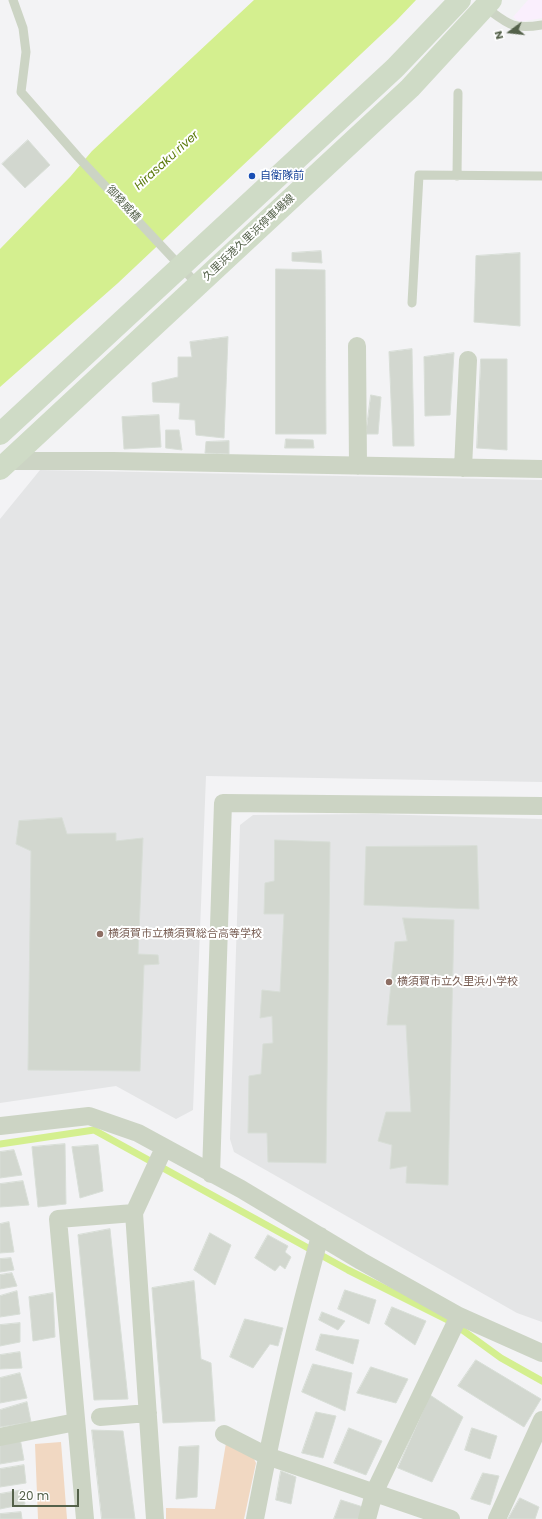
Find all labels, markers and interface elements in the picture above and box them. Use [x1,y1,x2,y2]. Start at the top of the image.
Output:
north arrow [490,12,530,52]
text: N [490,29,507,41]
water label: Hirasaku river [132,128,202,194]
place label: 自衛隊前 [260,169,304,183]
marker: 自衛隊前 [247,171,257,181]
street label: 御稜威橋 [103,183,143,225]
street label: 久里浜港久里浜停車場線 [200,192,298,284]
place label: 横須賀市立横須賀総合高等学校 [108,927,262,941]
marker: 横須賀市立横須賀総合高等学校 [95,929,105,939]
place label: 横須賀市立久里浜小学校 [397,975,518,989]
marker: 横須賀市立久里浜小学校 [384,977,394,987]
scale bar [14,1481,81,1507]
text: 20 m [19,1487,49,1504]

